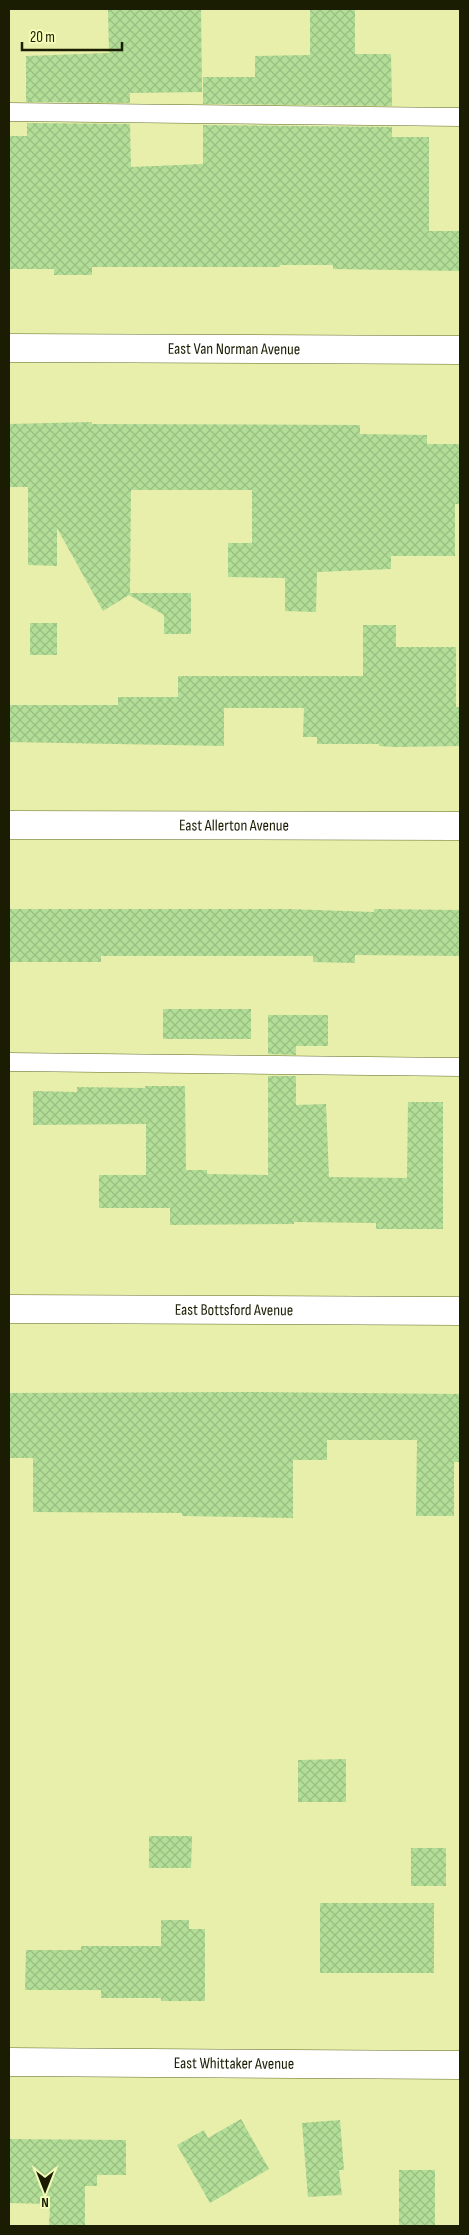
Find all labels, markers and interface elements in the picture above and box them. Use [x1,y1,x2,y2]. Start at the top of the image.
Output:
scale bar [22,20,122,52]
text: 20 m [30,28,55,47]
street label: East Van Norman Avenue [168,339,300,359]
street label: East Allerton Avenue [179,816,289,835]
street label: East Bottsford Avenue [175,1300,293,1320]
street label: East Whittaker Avenue [174,2054,294,2073]
north arrow [20,2165,70,2215]
text: N [41,2194,49,2211]

